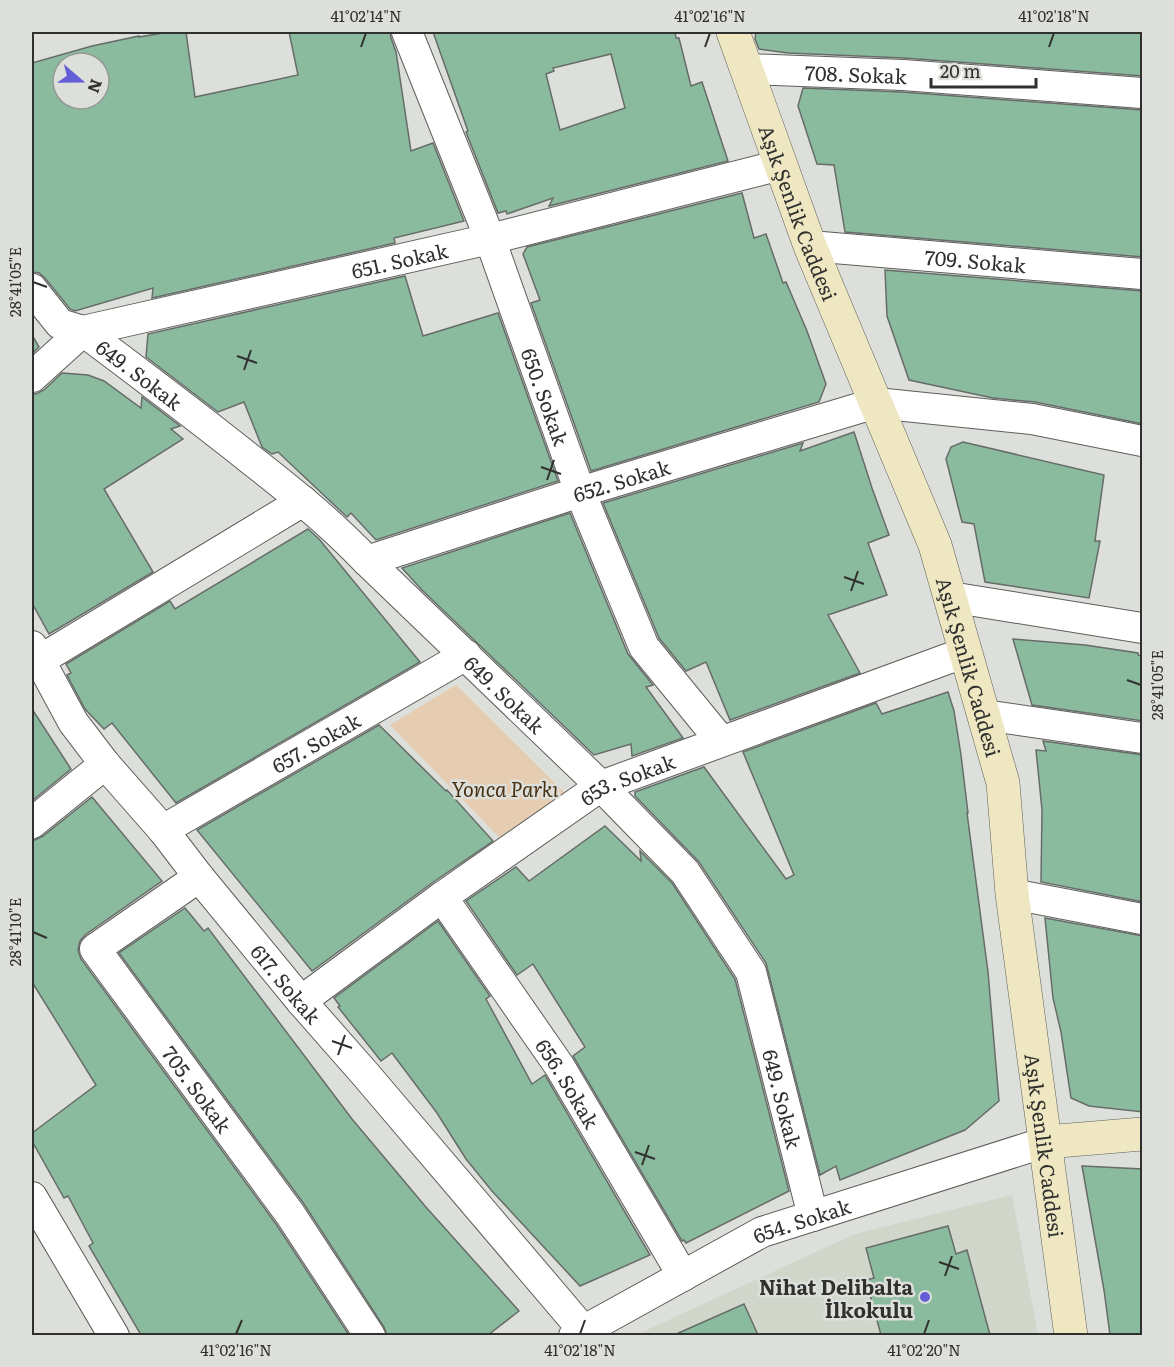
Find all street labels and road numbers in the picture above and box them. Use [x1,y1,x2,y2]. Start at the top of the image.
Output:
street label: 708. Sokak [804,56,908,90]
street label: Aşık Şenlik Caddesi [752,120,846,305]
street label: 651. Sokak [348,234,451,285]
street label: 709. Sokak [924,241,1028,279]
street label: 649. Sokak [90,331,190,417]
street label: 650. Sokak [515,343,577,450]
street label: 652. Sokak [569,451,674,508]
street label: Aşık Şenlik Caddesi [930,573,1010,760]
street label: 649. Sokak [458,648,552,740]
street label: 657. Sokak [265,704,366,780]
street label: 653. Sokak [573,745,680,812]
street label: 617. Sokak [245,937,329,1030]
street label: 656. Sokak [529,1032,608,1134]
street label: 705. Sokak [156,1039,240,1139]
street label: 649. Sokak [756,1046,810,1152]
street label: Aşık Şenlik Caddesi [1018,1051,1073,1240]
street label: 654. Sokak [746,1190,855,1250]

